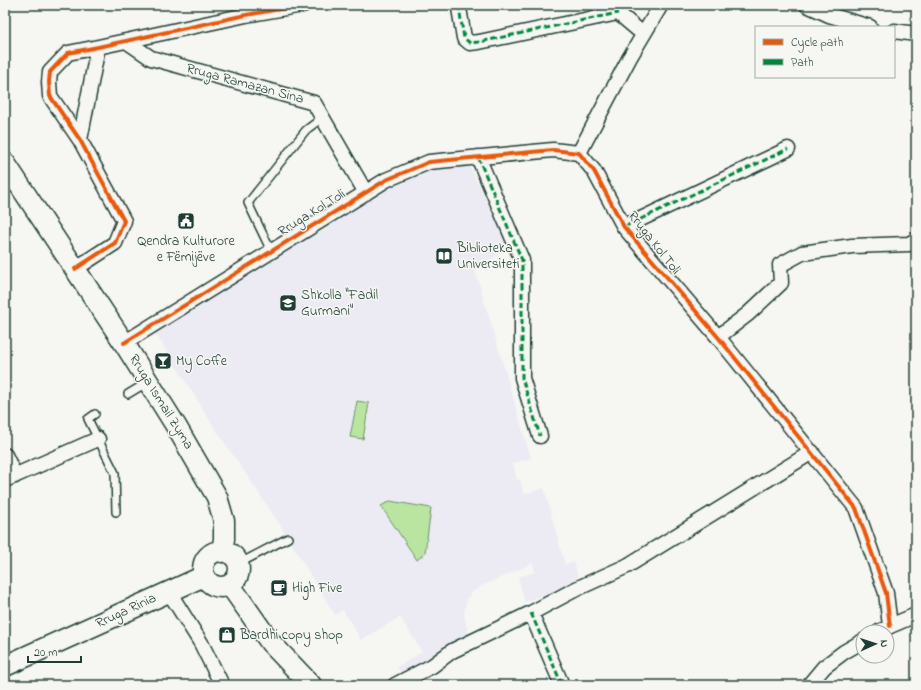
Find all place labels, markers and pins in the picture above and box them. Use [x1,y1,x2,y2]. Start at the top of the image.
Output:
public building icon: Qendra Kulturore e Fëmijëve [176,211,196,231]
place label: Qendra Kulturore e Fëmijëve [137,231,235,268]
place label: Biblioteka Universiteti [456,238,520,275]
library icon: Biblioteka Universiteti [434,246,454,266]
place label: Shkolla "Fadil Gurmani" [301,285,378,322]
school or university icon: Shkolla "Fadil Gurmani" [278,293,298,313]
bar icon: My Coffe [153,351,173,371]
place label: My Coffe [176,351,228,373]
cafe icon: High Five [269,578,289,598]
place label: High Five [292,578,343,600]
shop icon: Bardhi copy shop [217,625,237,645]
place label: Bardhi copy shop [239,625,343,647]

